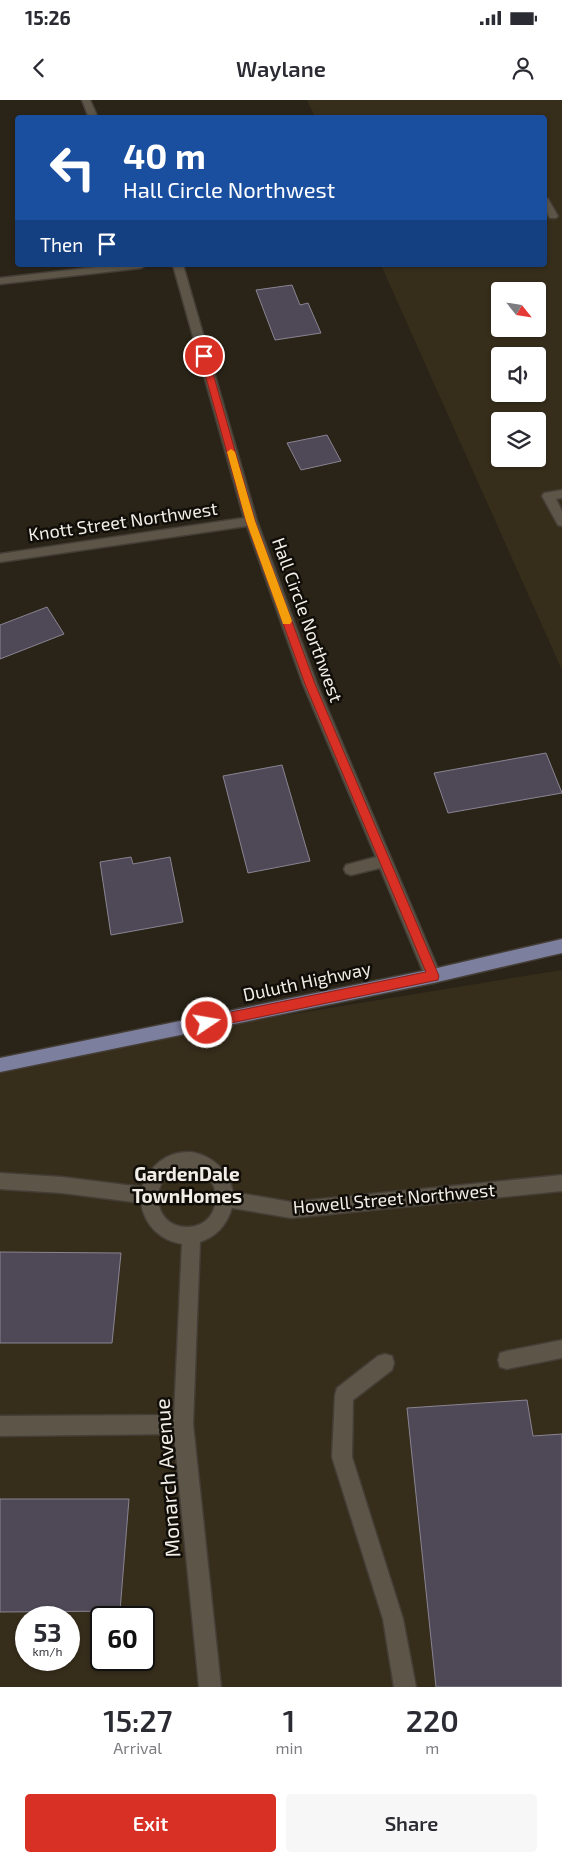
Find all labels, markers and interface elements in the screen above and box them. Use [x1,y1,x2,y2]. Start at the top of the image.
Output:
text: 15:26 [25,6,71,29]
icon: back [25,54,53,82]
icon: person [509,54,537,82]
text: Waylane [236,55,326,81]
text: 40 m [123,134,206,176]
icon: left [40,135,105,200]
text: Hall Circle Northwest [123,176,335,202]
icon: arrive [93,230,121,258]
text: Then [40,233,83,256]
north arrow [491,282,546,338]
map controls [491,282,546,467]
pin [183,335,225,377]
icon: arrive [190,342,218,370]
button: sound [491,347,546,402]
button: layers [491,412,546,467]
street label: Knott Street Northwest [27,497,219,545]
street label: Hall Circle Northwest [268,534,348,705]
street label: Duluth Highway [241,957,373,1005]
position arrow [180,996,232,1048]
district label: GardenDale TownHomes [132,1162,242,1207]
street label: Howell Street Northwest [292,1178,496,1218]
street label: Monarch Avenue [148,1398,185,1558]
speed limit sign: 60 [90,1606,155,1671]
text: 53 [34,1617,61,1647]
text: km/h [33,1644,62,1658]
text: 15:27 [103,1702,172,1738]
text: 1 [283,1702,295,1738]
text: 220 [406,1702,459,1738]
text: Arrival [113,1738,162,1757]
text: min [275,1738,303,1757]
text: m [425,1738,439,1757]
button: Exit [25,1794,276,1852]
button: Share [286,1794,537,1852]

